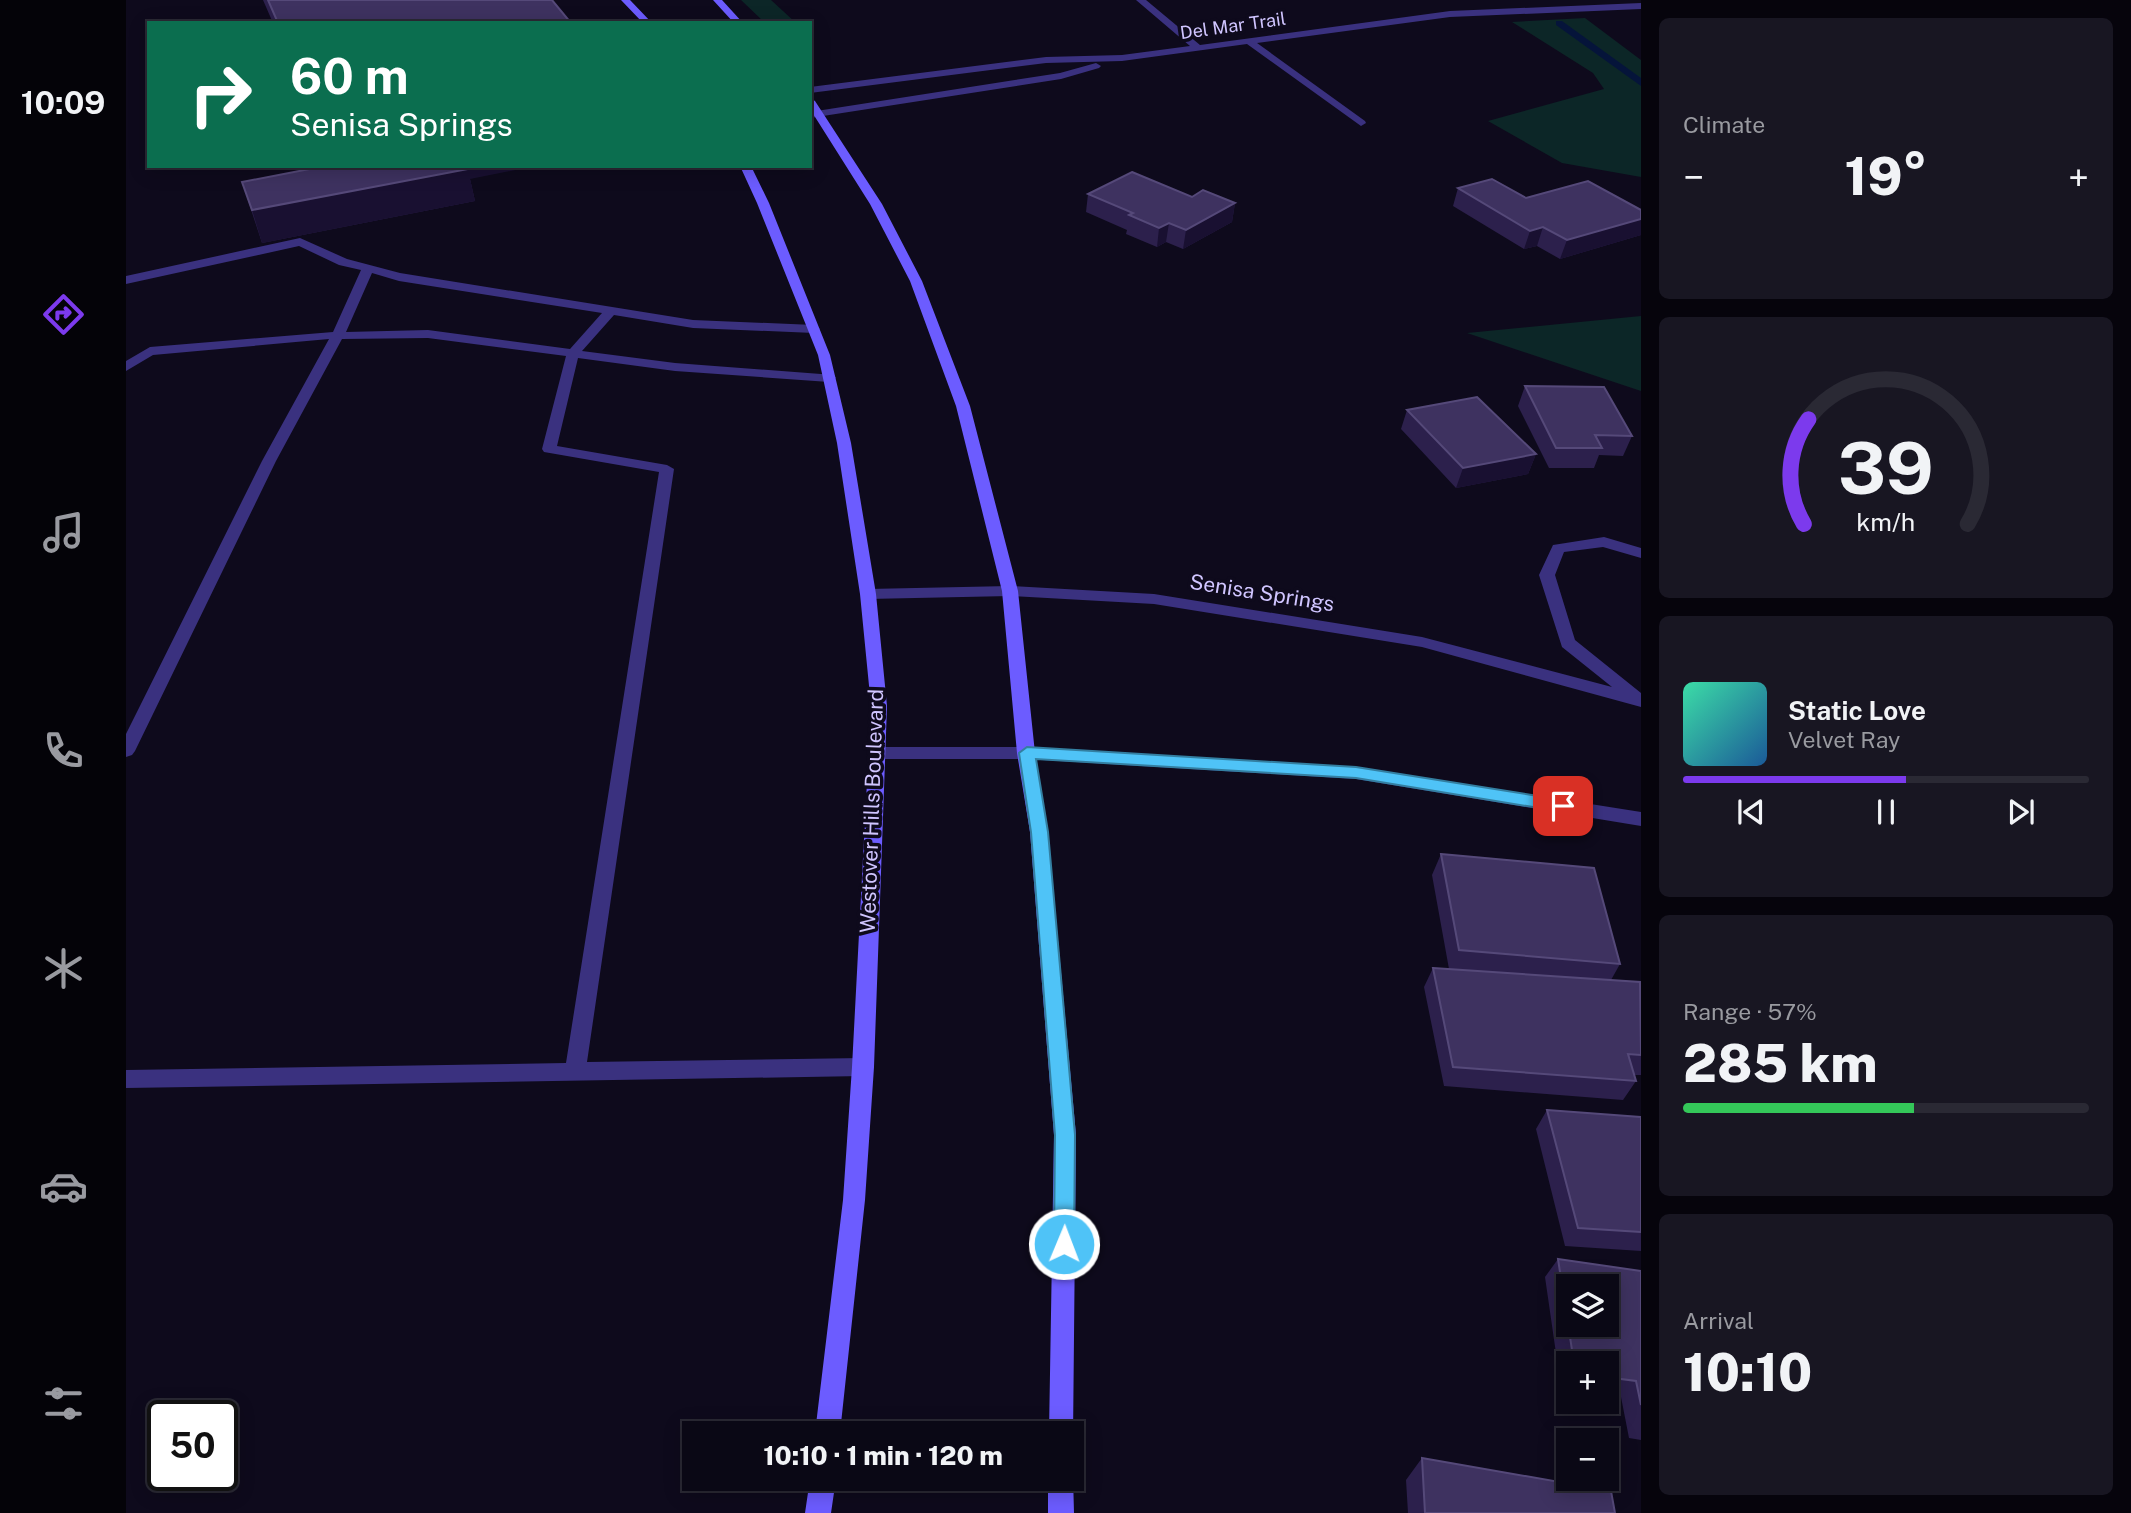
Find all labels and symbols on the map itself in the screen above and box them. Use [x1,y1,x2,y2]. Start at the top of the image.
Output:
street label: Del Mar Trail [1179,8,1287,43]
street label: Senisa Springs [1188,569,1336,616]
street label: Westover Hills Boulevard [855,689,888,933]
pin [1533,776,1593,836]
position arrow [1027,1207,1101,1281]
speed limit sign: 50 [147,1400,238,1491]

